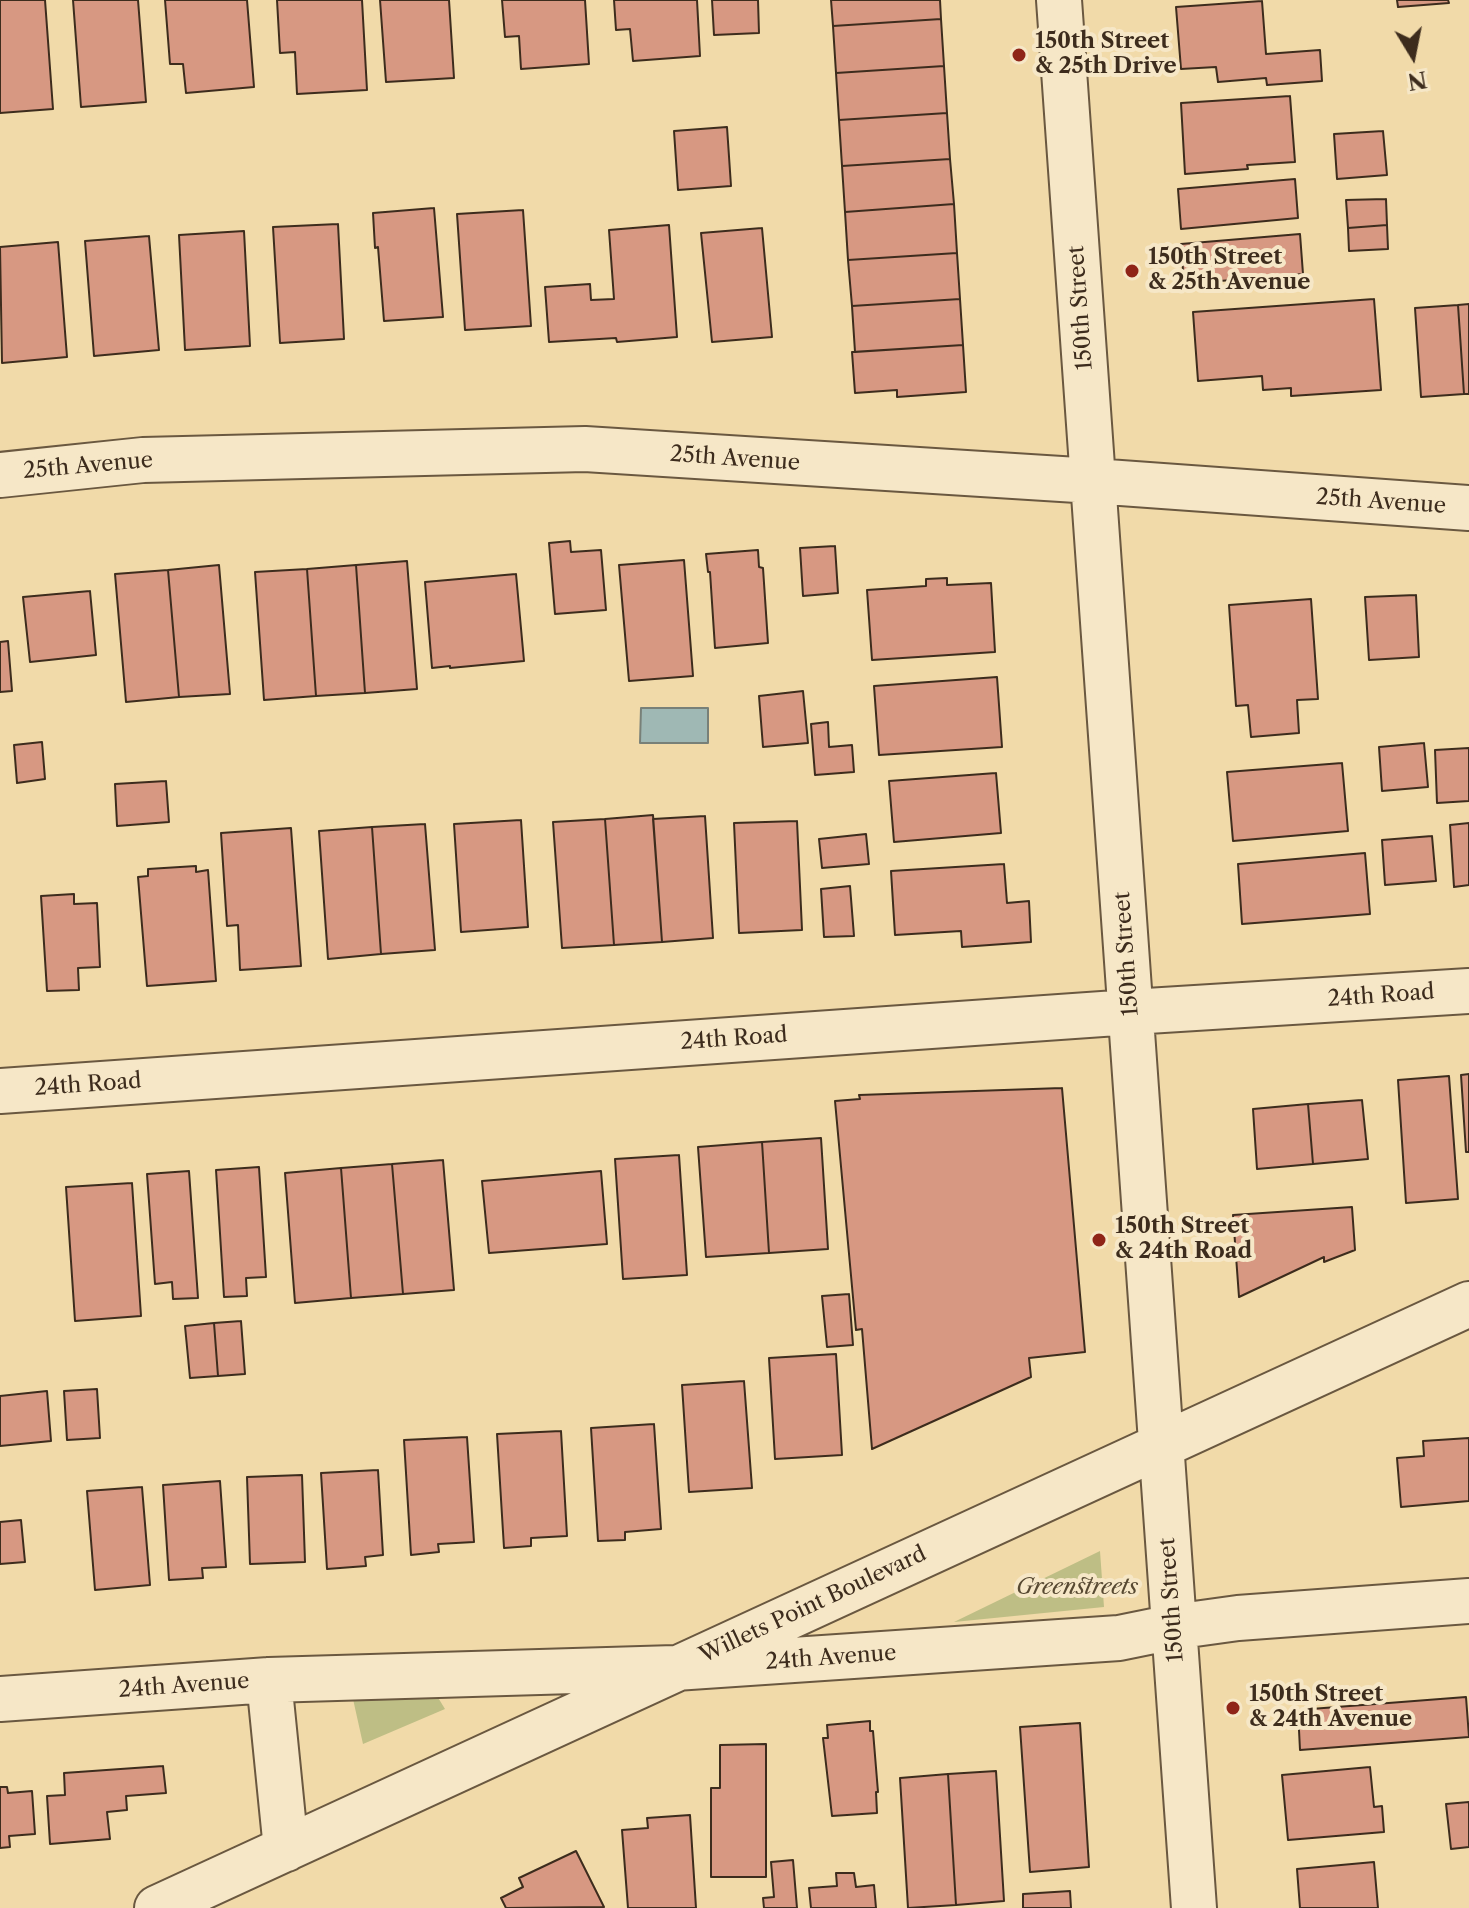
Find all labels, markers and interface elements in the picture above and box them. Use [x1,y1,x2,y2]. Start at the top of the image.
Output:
north arrow [1373,16,1453,96]
place label: 150th Street & 25th Drive [1035,29,1177,80]
marker: 150th Street & 25th Drive [1010,46,1028,64]
text: N [1405,65,1429,95]
street label: 150th Street [1063,245,1099,371]
place label: 150th Street & 25th Avenue [1148,245,1310,296]
marker: 150th Street & 25th Avenue [1123,262,1141,280]
street label: 25th Avenue [669,441,801,477]
street label: 25th Avenue [22,447,154,485]
street label: 25th Avenue [1315,484,1447,520]
street label: 150th Street [1109,891,1145,1017]
street label: 24th Road [1327,979,1435,1013]
street label: 24th Road [680,1022,788,1056]
street label: 24th Road [34,1068,142,1102]
place label: 150th Street & 24th Road [1115,1214,1252,1266]
marker: 150th Street & 24th Road [1090,1231,1108,1249]
street label: 150th Street [1154,1537,1190,1663]
street label: Willets Point Boulevard [695,1541,931,1669]
park label: Greenstreets [1016,1575,1138,1601]
street label: 24th Avenue [765,1640,897,1676]
street label: 24th Avenue [118,1668,250,1704]
place label: 150th Street & 24th Avenue [1249,1682,1412,1734]
marker: 150th Street & 24th Avenue [1224,1699,1242,1717]

